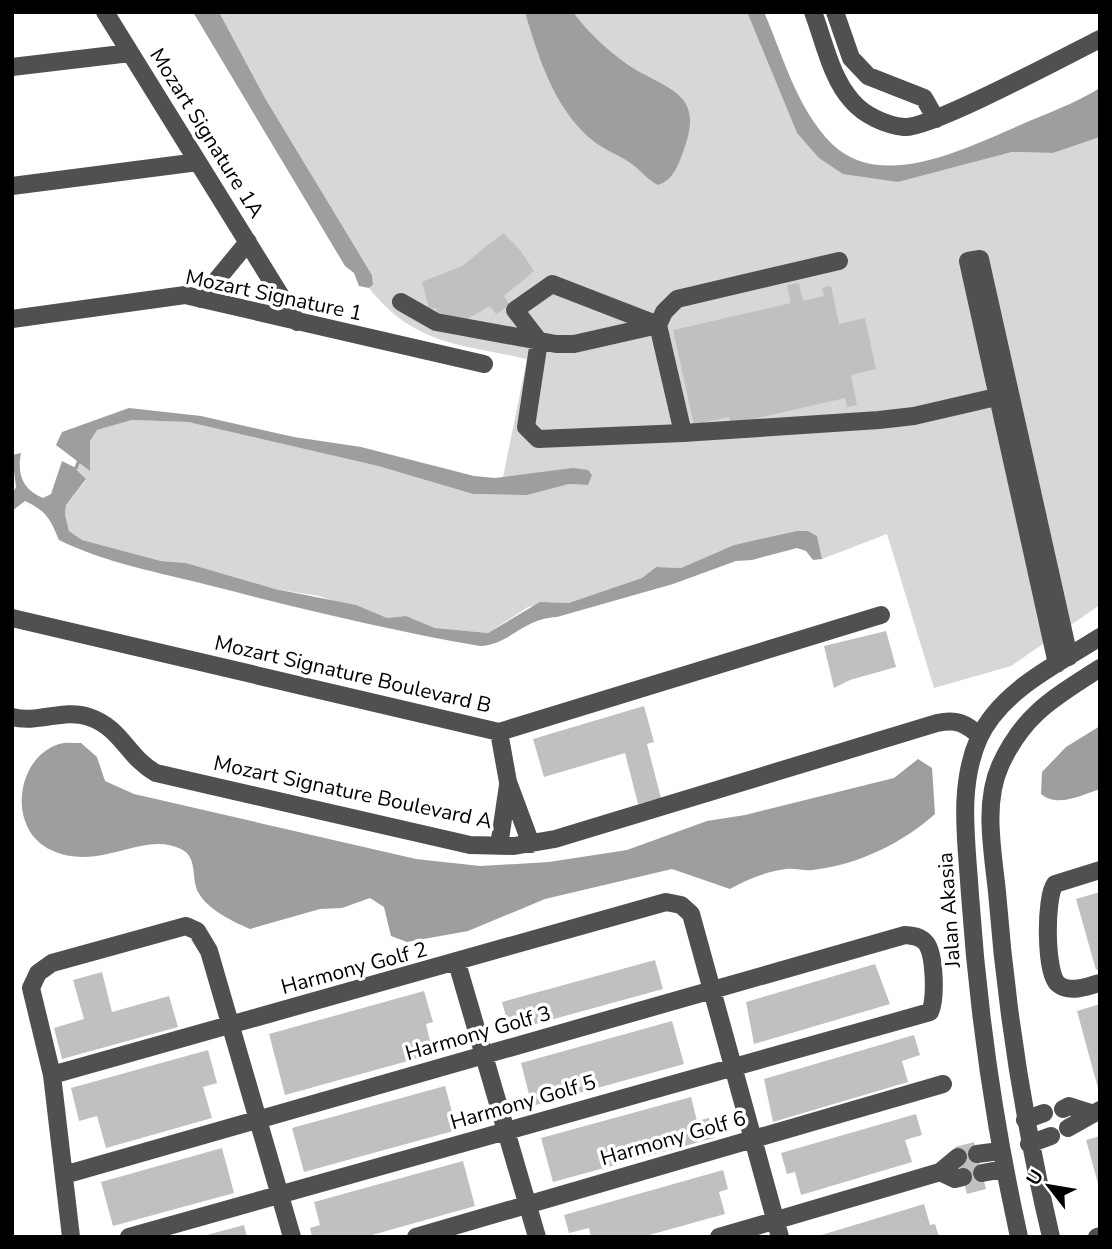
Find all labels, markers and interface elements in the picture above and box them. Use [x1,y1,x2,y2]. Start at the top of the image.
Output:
street label: Mozart Signature 1A [143,43,271,223]
street label: Mozart Signature 1 [183,263,365,327]
street label: Mozart Signature Boulevard B [212,629,494,719]
street label: Mozart Signature Boulevard A [211,749,495,835]
street label: Jalan Akasia [931,851,967,970]
street label: Harmony Golf 2 [278,935,430,1001]
street label: Harmony Golf 3 [402,999,554,1067]
street label: Harmony Golf 5 [447,1068,599,1136]
street label: Harmony Golf 6 [597,1104,749,1172]
north arrow [1014,1151,1084,1221]
text: U [1021,1165,1050,1190]

